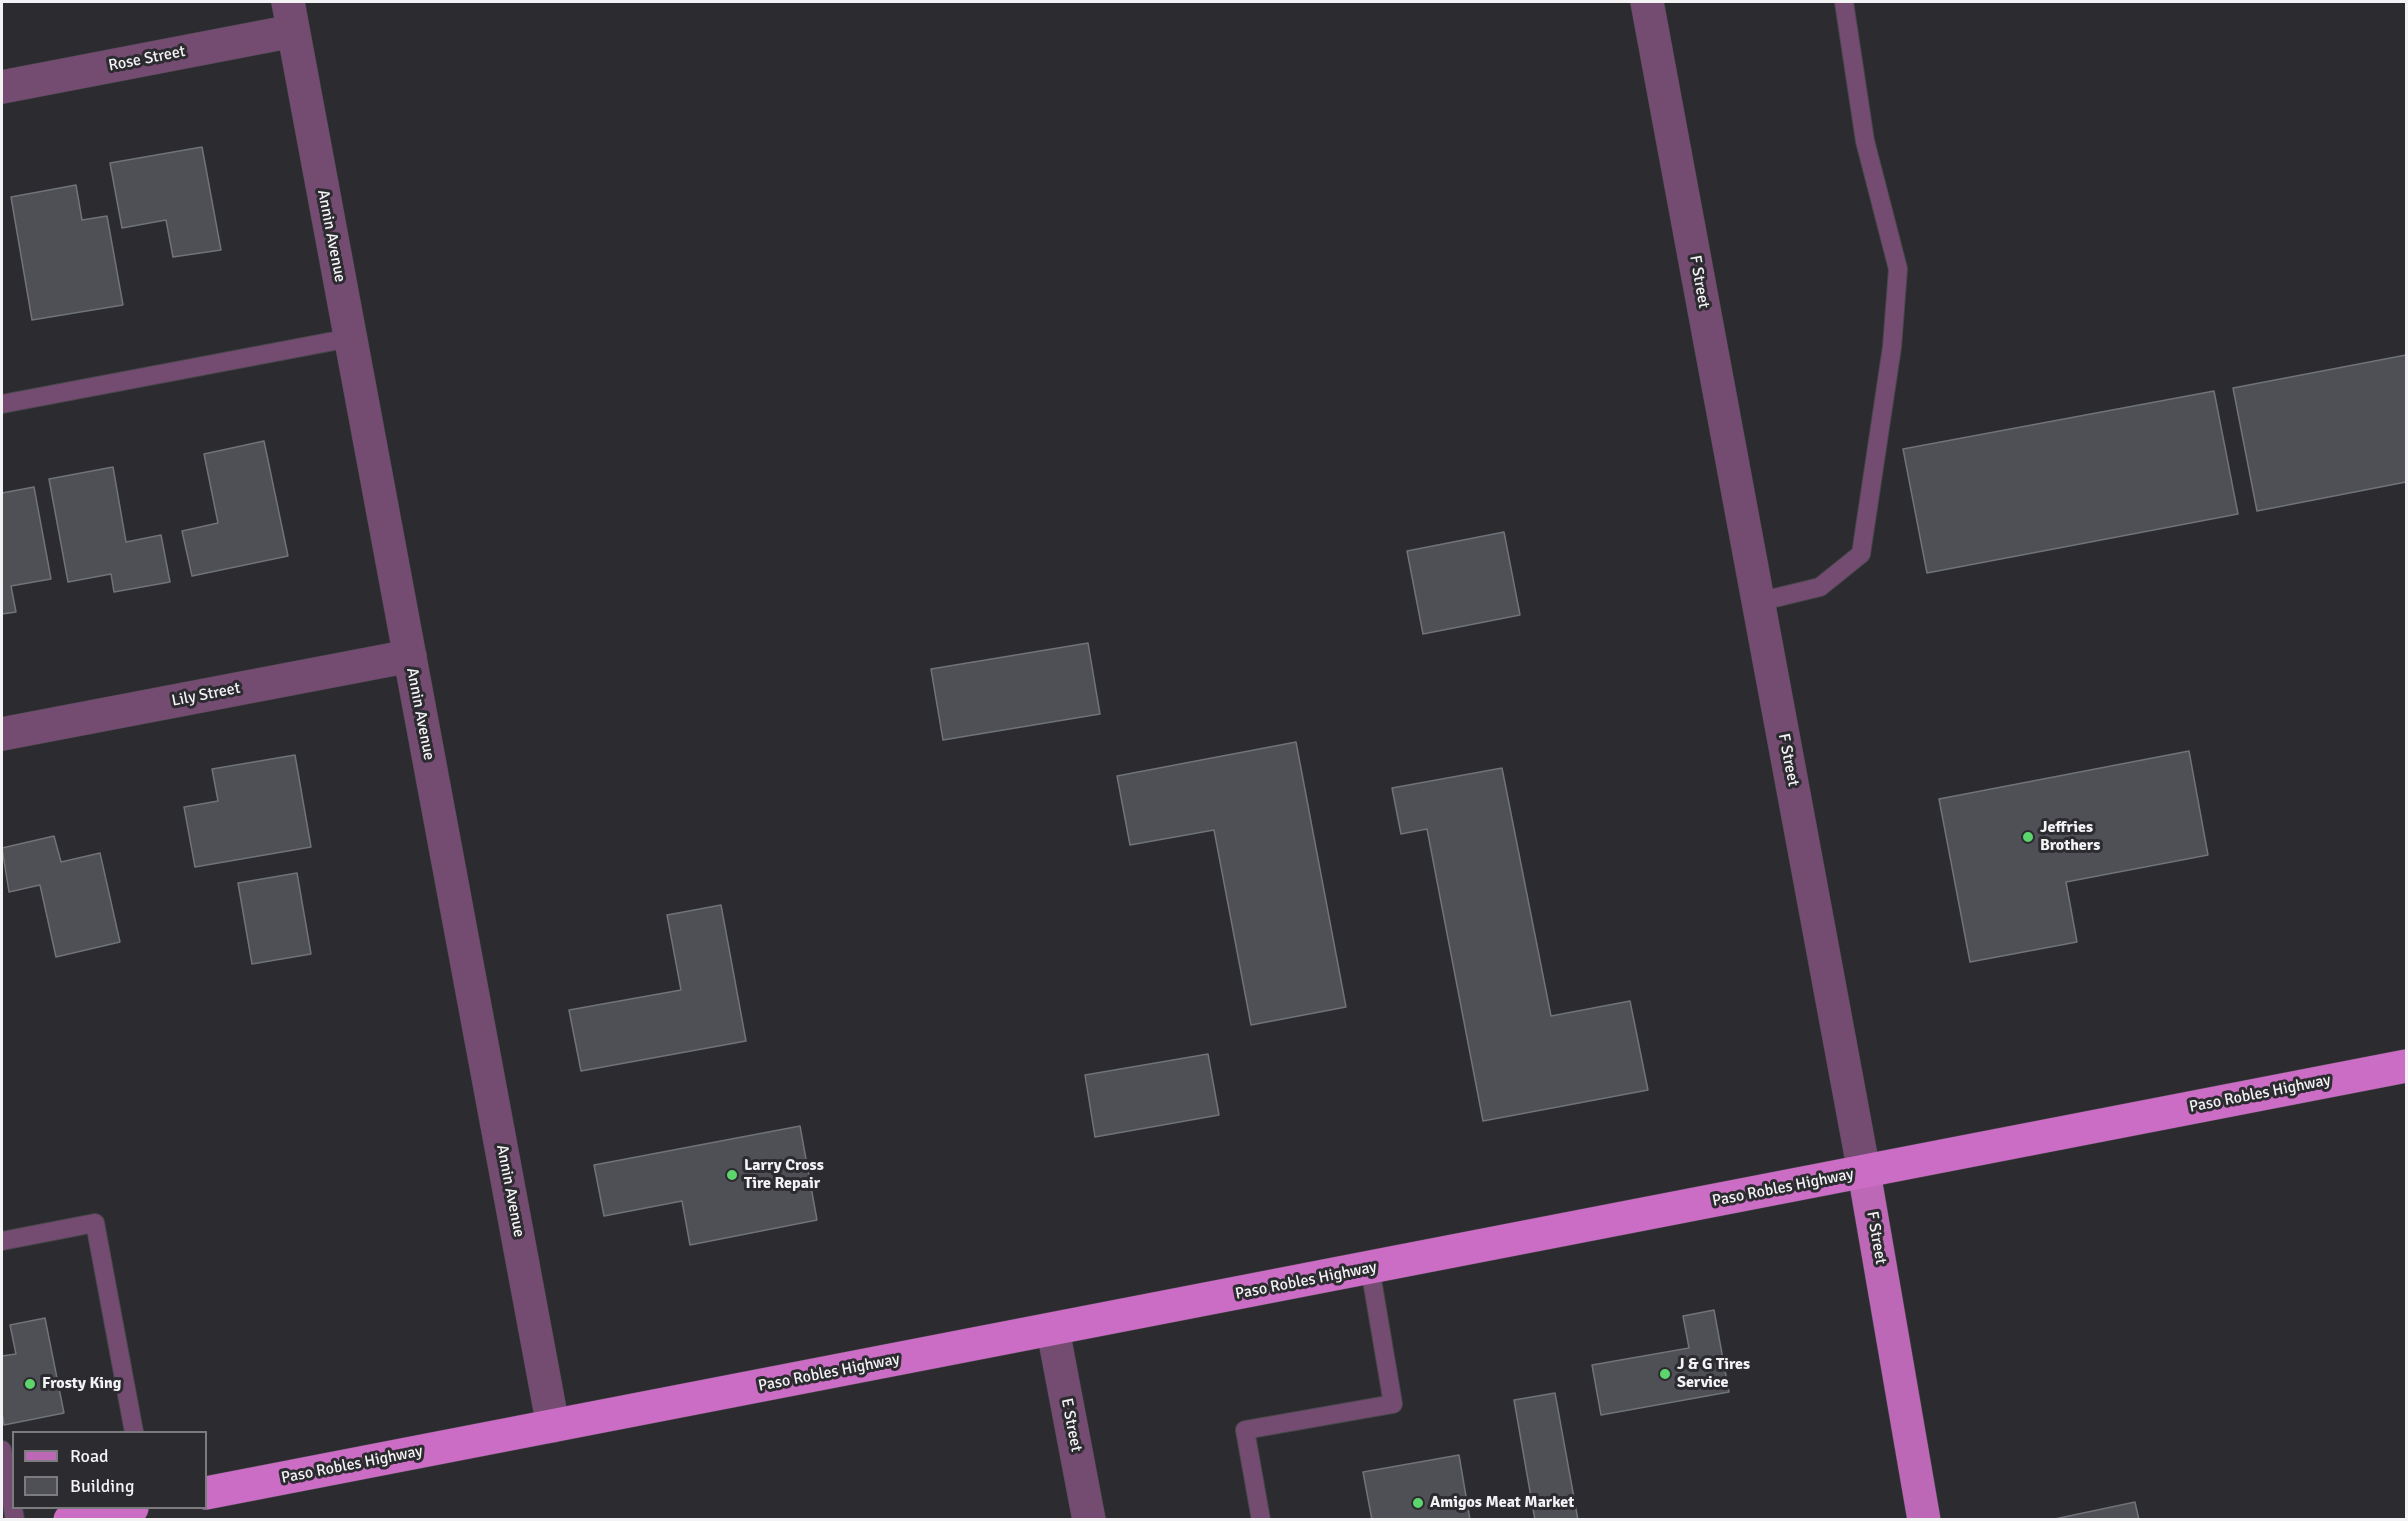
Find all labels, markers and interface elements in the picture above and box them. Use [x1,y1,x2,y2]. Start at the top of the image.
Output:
street label: Rose Street [107,42,187,76]
street label: Annin Avenue [313,188,349,284]
street label: F Street [1685,254,1713,310]
street label: Annin Avenue [402,666,438,762]
street label: Lily Street [170,679,242,711]
street label: F Street [1773,732,1803,788]
place label: Jeffries Brothers [2040,818,2100,856]
marker: Jeffries Brothers [2021,830,2035,844]
street label: Paso Robles Highway [2188,1071,2332,1117]
street label: Annin Avenue [492,1143,528,1239]
place label: Larry Cross Tire Repair [744,1156,824,1194]
street label: Paso Robles Highway [1711,1165,1855,1211]
marker: Larry Cross Tire Repair [725,1168,739,1182]
street label: F Street [1862,1210,1890,1266]
street label: Paso Robles Highway [1234,1258,1378,1304]
street label: Paso Robles Highway [757,1350,901,1396]
place label: J & G Tires Service [1677,1355,1750,1393]
marker: J & G Tires Service [1658,1367,1672,1381]
place label: Frosty King [42,1374,121,1394]
marker: Frosty King [23,1377,37,1391]
street label: E Street [1056,1397,1086,1453]
legend [12,1431,207,1509]
street label: Paso Robles Highway [280,1442,424,1488]
text: Road [70,1445,109,1467]
text: Building [70,1475,134,1497]
place label: Amigos Meat Market [1430,1493,1574,1513]
marker: Amigos Meat Market [1411,1496,1425,1510]

